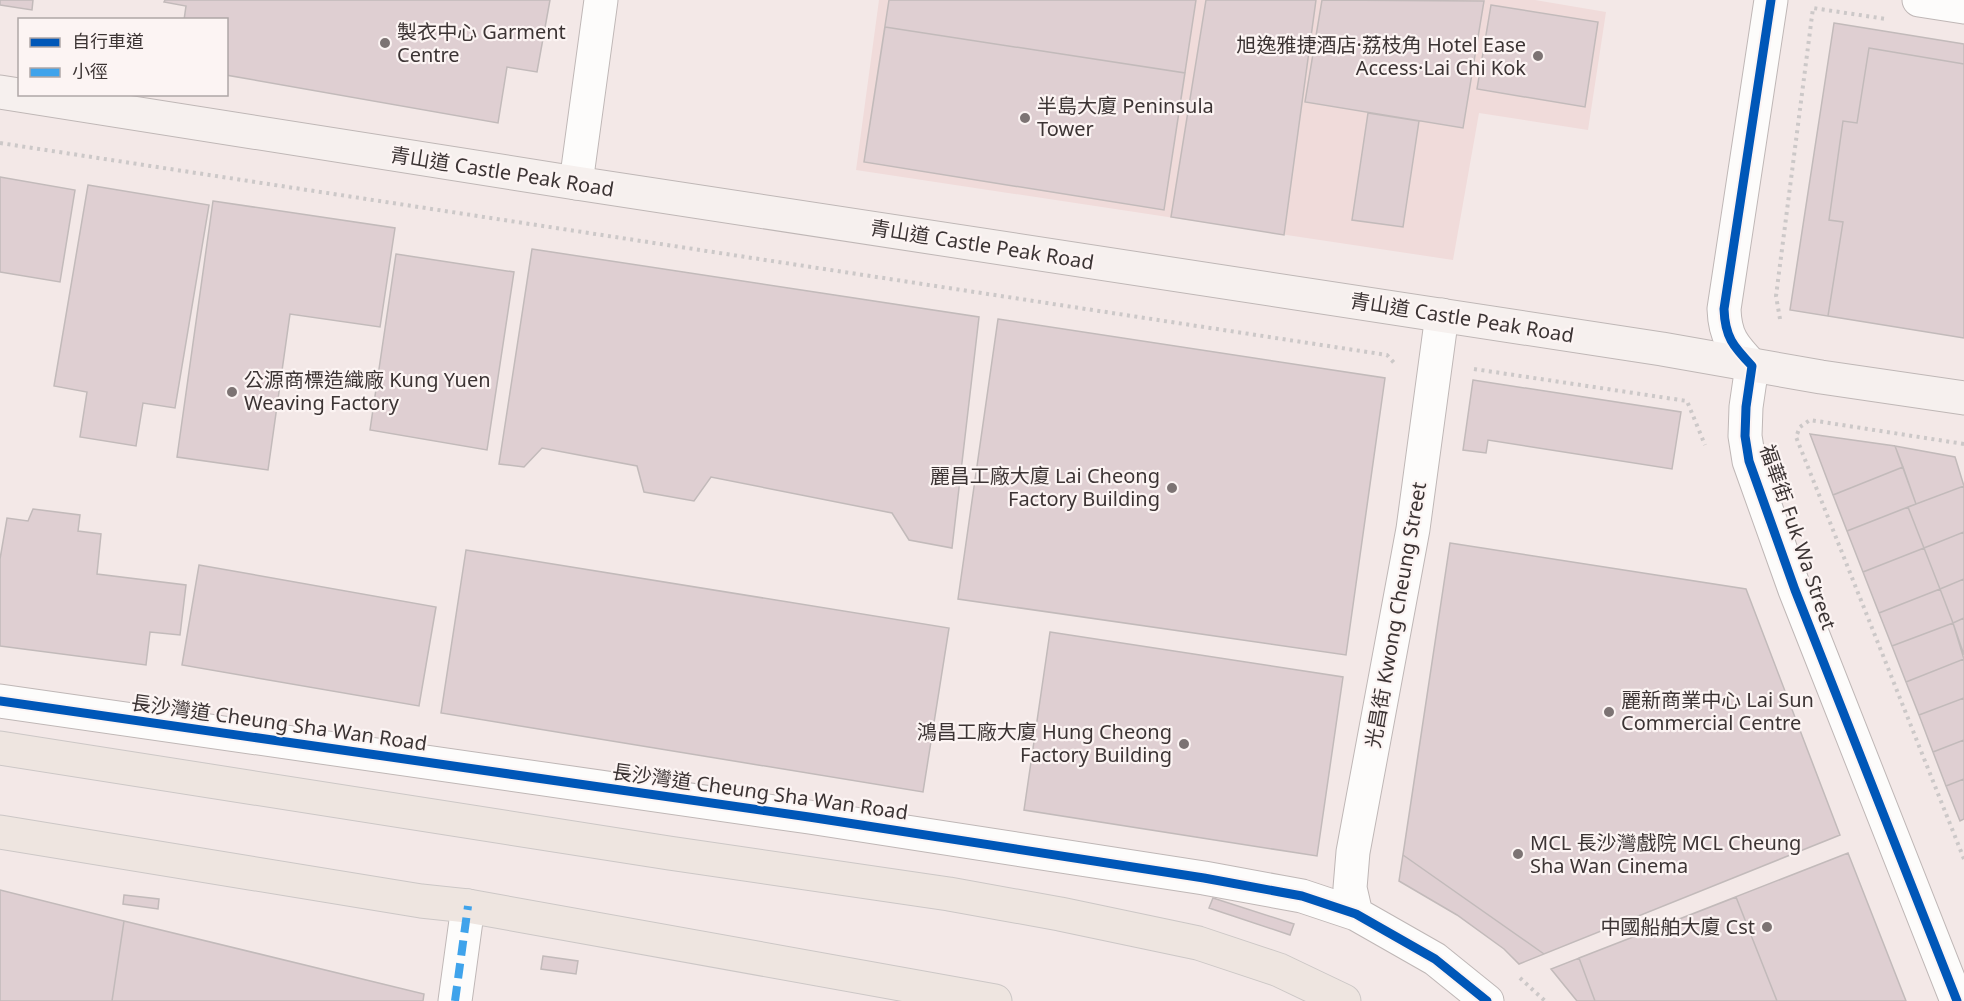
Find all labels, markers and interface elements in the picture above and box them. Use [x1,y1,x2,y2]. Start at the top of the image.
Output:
legend [18,18,228,96]
place label: 製衣中心 Garment Centre [397,18,566,68]
text: 自行車道 [72,29,144,53]
place label: 旭逸雅捷酒店·荔枝角 Hotel Ease Access·Lai Chi Kok [1236,31,1526,81]
marker: 製衣中心 Garment Centre [378,36,392,50]
marker: 旭逸雅捷酒店·荔枝角 Hotel Ease Access·Lai Chi Kok [1531,49,1545,63]
text: 小徑 [72,59,108,83]
place label: 半島大廈 Peninsula Tower [1037,92,1214,142]
marker: 半島大廈 Peninsula Tower [1018,111,1032,125]
street label: 青山道 Castle Peak Road [388,140,616,203]
street label: 青山道 Castle Peak Road [868,213,1096,276]
street label: 青山道 Castle Peak Road [1348,286,1576,349]
place label: 公源商標造織廠 Kung Yuen Weaving Factory [244,366,491,416]
marker: 公源商標造織廠 Kung Yuen Weaving Factory [225,385,239,399]
street label: 福華街 Fuk Wa Street [1754,441,1843,633]
place label: 麗昌工廠大廈 Lai Cheong Factory Building [930,462,1160,512]
street label: 光昌街 Kwong Cheung Street [1359,480,1432,750]
marker: 麗昌工廠大廈 Lai Cheong Factory Building [1165,481,1179,495]
place label: 麗新商業中心 Lai Sun Commercial Centre [1621,686,1814,736]
street label: 長沙灣道 Cheung Sha Wan Road [129,688,429,757]
marker: 麗新商業中心 Lai Sun Commercial Centre [1602,705,1616,719]
place label: 鴻昌工廠大廈 Hung Cheong Factory Building [917,718,1172,768]
marker: 鴻昌工廠大廈 Hung Cheong Factory Building [1177,737,1191,751]
street label: 長沙灣道 Cheung Sha Wan Road [610,757,910,826]
place label: MCL 長沙灣戲院 MCL Cheung Sha Wan Cinema [1530,829,1801,879]
marker: MCL 長沙灣戲院 MCL Cheung Sha Wan Cinema [1511,847,1525,861]
place label: 中國船舶大廈 Cst [1600,913,1755,940]
marker: 中國船舶大廈 Cst [1760,920,1774,934]

